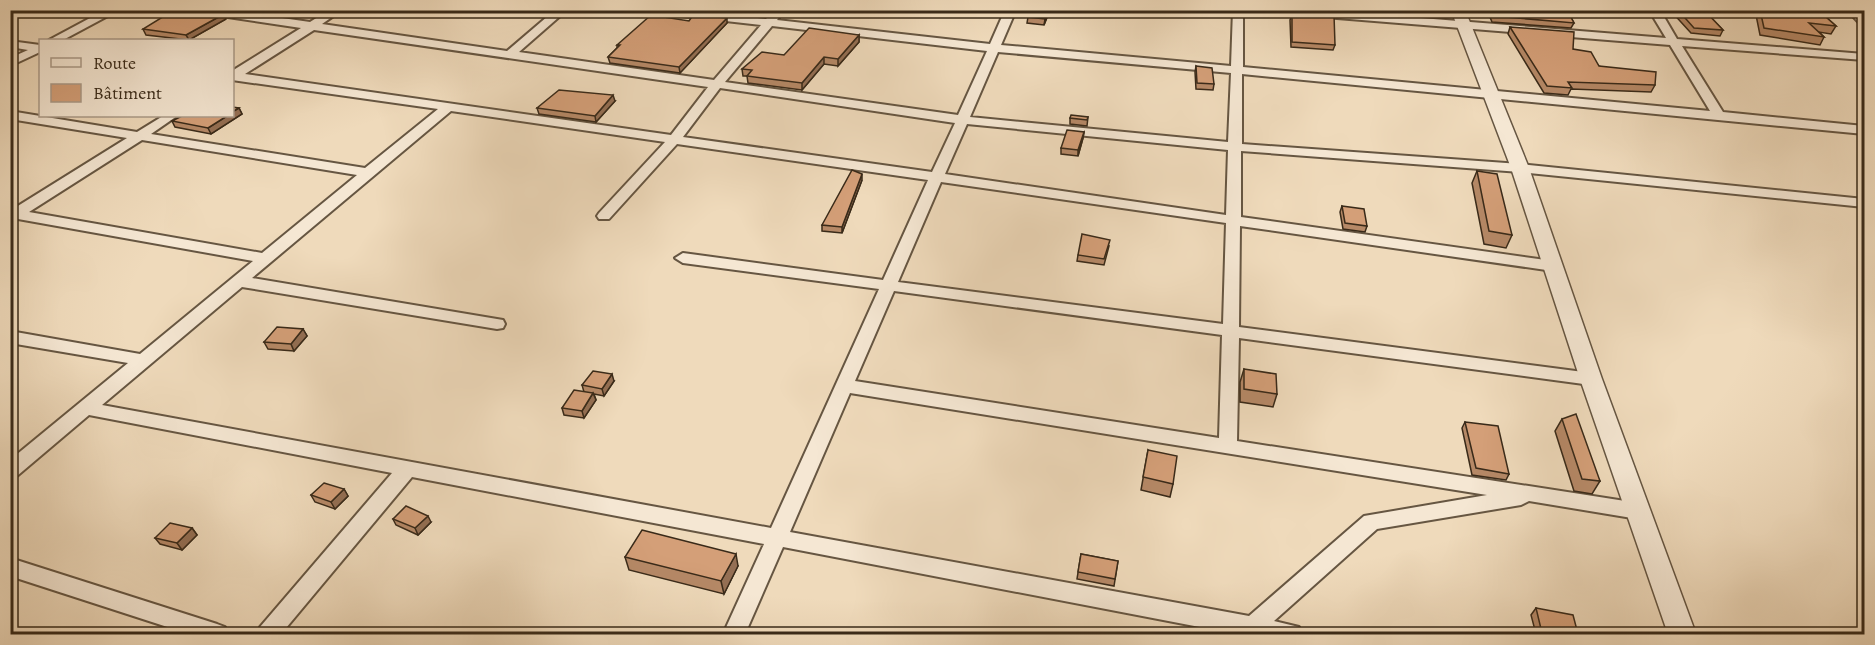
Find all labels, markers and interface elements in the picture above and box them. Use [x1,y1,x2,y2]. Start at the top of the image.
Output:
legend [39,39,234,117]
text: Route [93,51,136,75]
text: Bâtiment [93,81,162,105]

